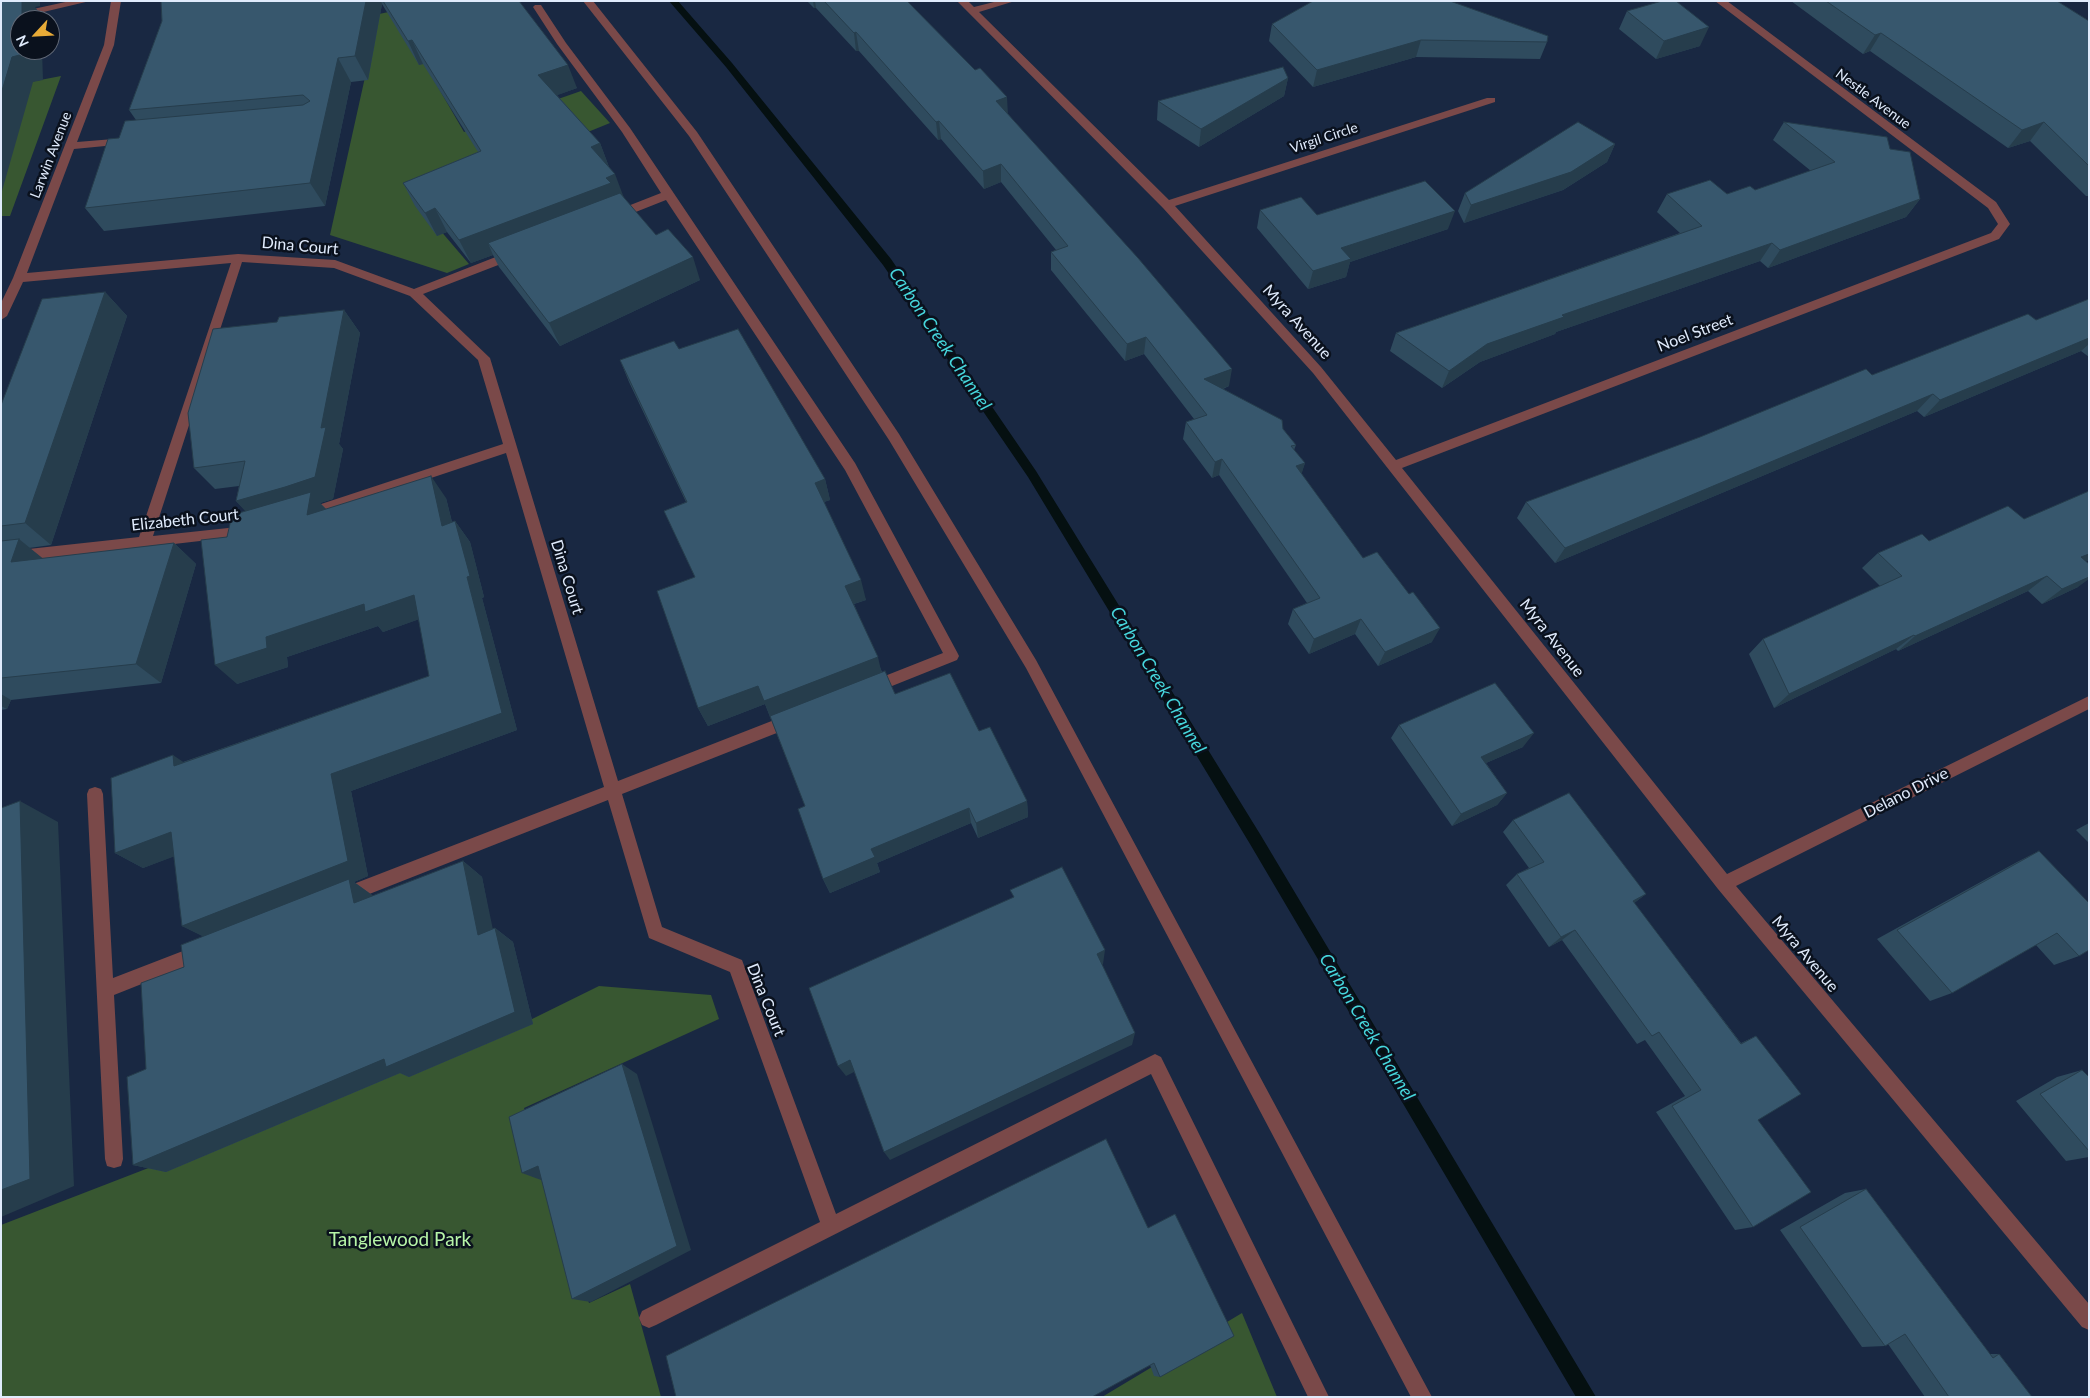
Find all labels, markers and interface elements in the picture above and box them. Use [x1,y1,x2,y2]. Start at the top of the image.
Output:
north arrow [10,10,60,60]
text: N [12,33,32,50]
street label: Nestle Avenue [1832,65,1914,133]
street label: Larwin Avenue [27,109,75,201]
street label: Virgil Circle [1288,119,1360,157]
street label: Dina Court [261,233,339,259]
water label: Carbon Creek Channel [884,263,996,415]
street label: Myra Avenue [1259,281,1335,363]
street label: Noel Street [1654,310,1736,356]
street label: Elizabeth Court [130,505,240,535]
street label: Dina Court [547,537,587,617]
street label: Myra Avenue [1516,595,1588,681]
water label: Carbon Creek Channel [1106,603,1210,757]
street label: Delano Drive [1860,763,1952,823]
street label: Myra Avenue [1768,912,1842,996]
water label: Carbon Creek Channel [1315,950,1419,1104]
street label: Dina Court [743,961,789,1039]
park label: Tanglewood Park [329,1229,471,1251]

